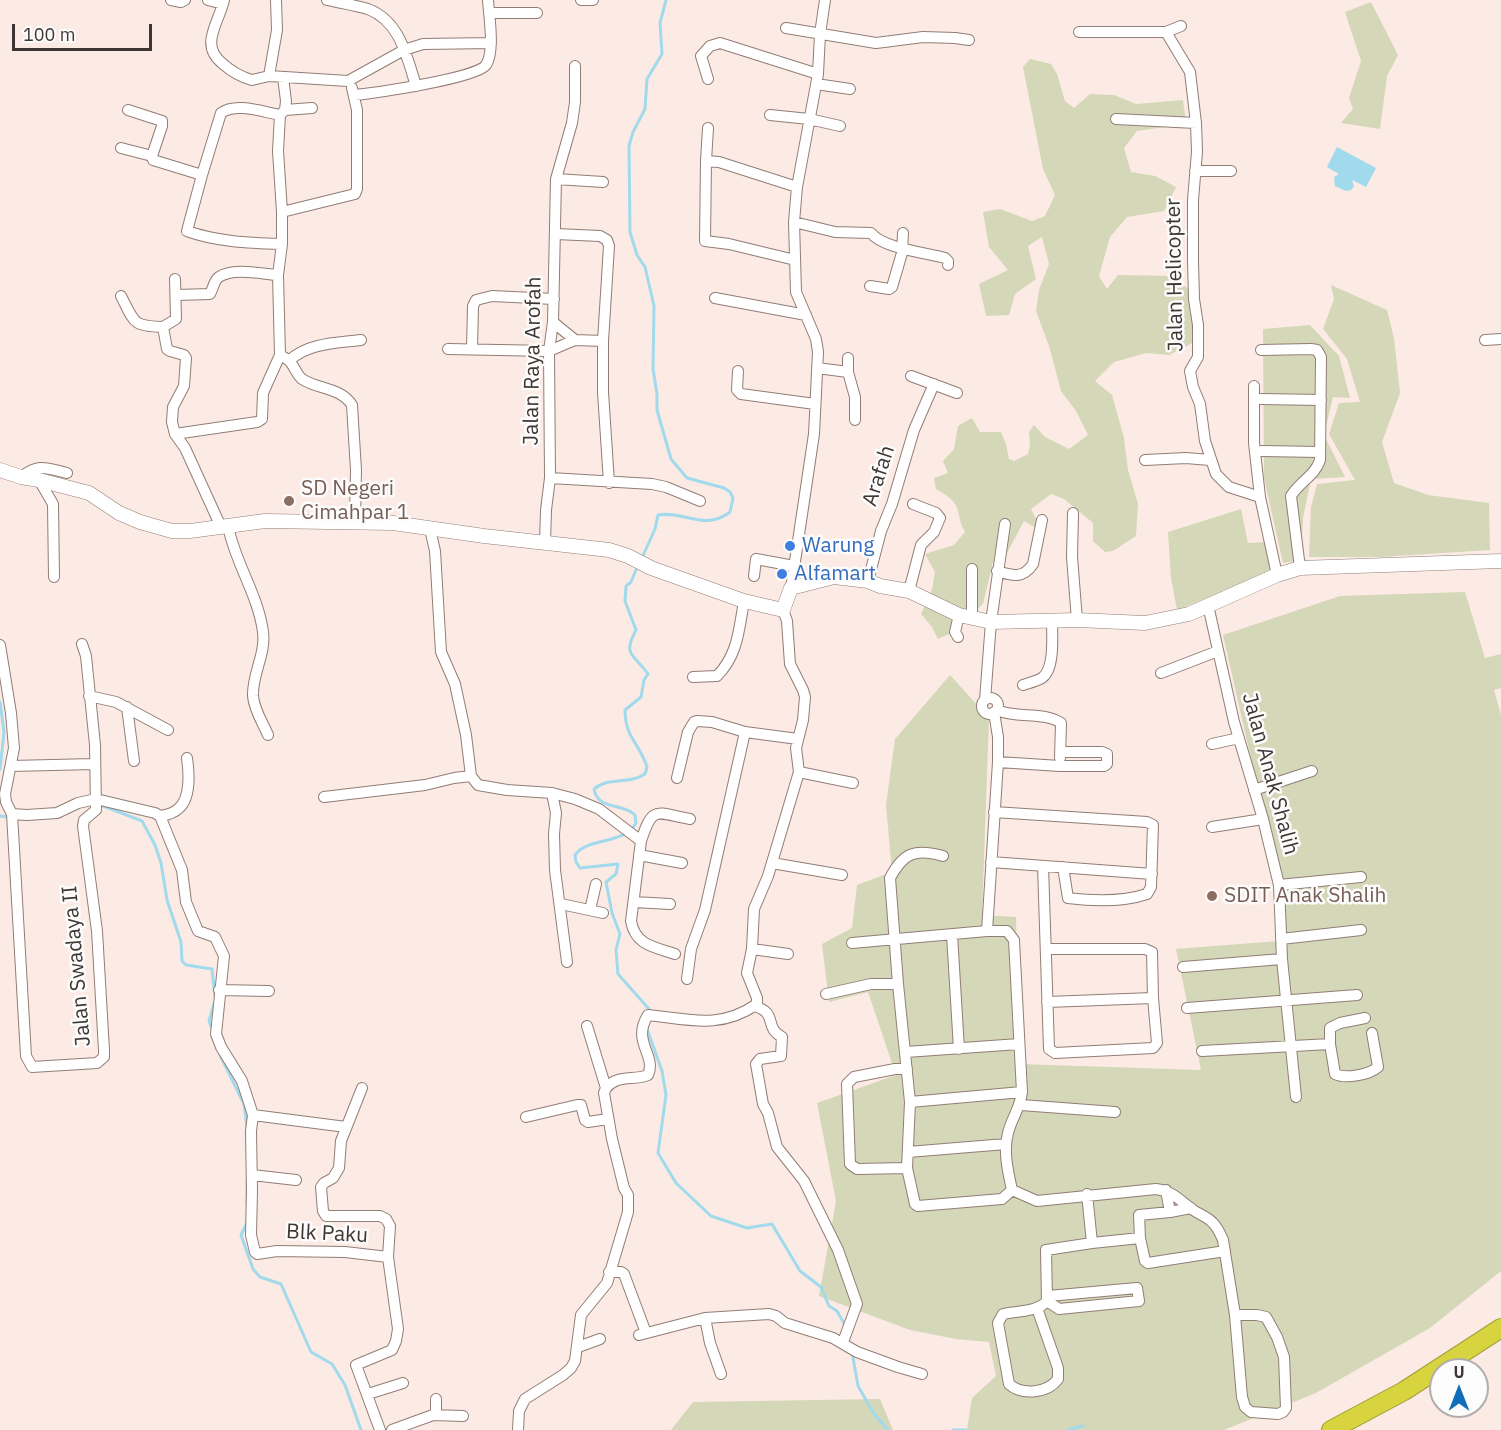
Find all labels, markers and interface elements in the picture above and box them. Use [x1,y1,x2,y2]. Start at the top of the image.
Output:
scale bar [15,12,154,50]
text: 100 m [23,23,75,46]
street label: Jalan Helicopter [1161,198,1189,352]
street label: Jalan Raya Arofah [519,276,547,446]
street label: Arafah [857,443,901,509]
place label: SD Negeri Cimahpar 1 [301,476,409,526]
marker: SD Negeri Cimahpar 1 [282,494,296,508]
place label: Warung [802,533,874,559]
marker: Warung [783,539,797,553]
place label: Alfamart [794,561,876,587]
marker: Alfamart [775,567,789,581]
street label: Jalan Anak Shalih [1236,690,1304,858]
place label: SDIT Anak Shalih [1224,883,1386,909]
street label: Jalan Swadaya II [57,884,97,1048]
marker: SDIT Anak Shalih [1205,889,1219,903]
street label: Blk Paku [285,1219,369,1249]
north arrow [1429,1358,1489,1418]
text: U [1453,1362,1465,1382]

